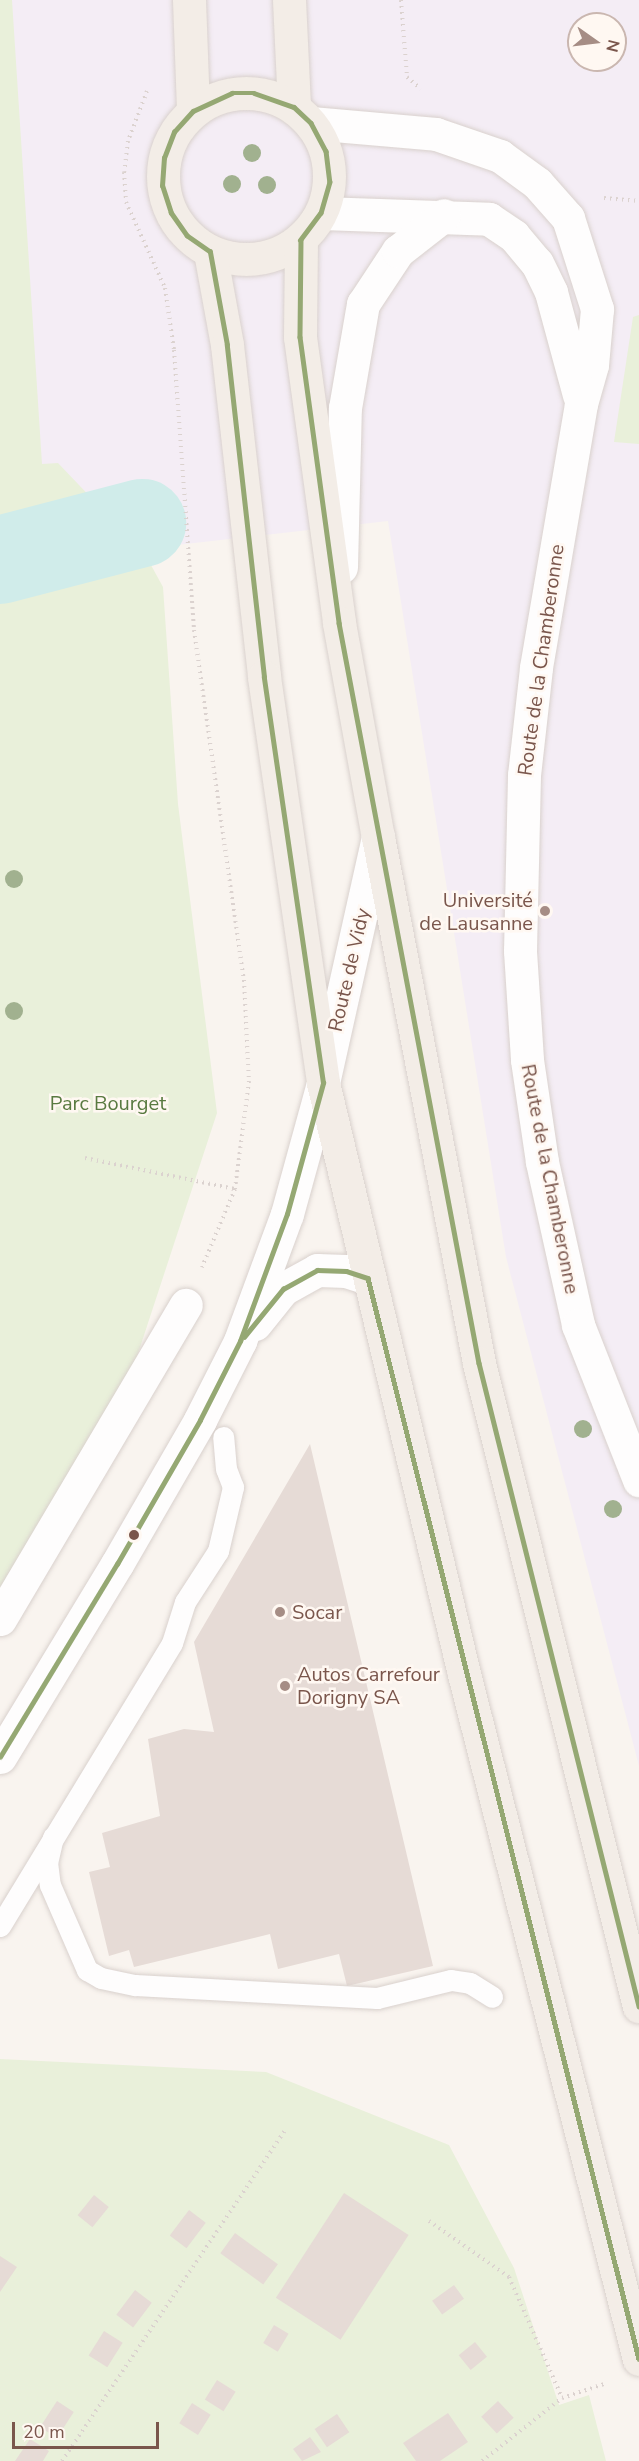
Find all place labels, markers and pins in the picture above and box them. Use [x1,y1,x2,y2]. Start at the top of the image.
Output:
place label: Université de Lausanne [419,888,533,935]
marker: Université de Lausanne [538,904,552,918]
unlabelled marker [128,1529,140,1541]
place label: Socar [292,1600,342,1624]
marker: Socar [273,1605,287,1619]
place label: Autos Carrefour Dorigny SA [297,1662,440,1709]
marker: Autos Carrefour Dorigny SA [278,1679,292,1693]

